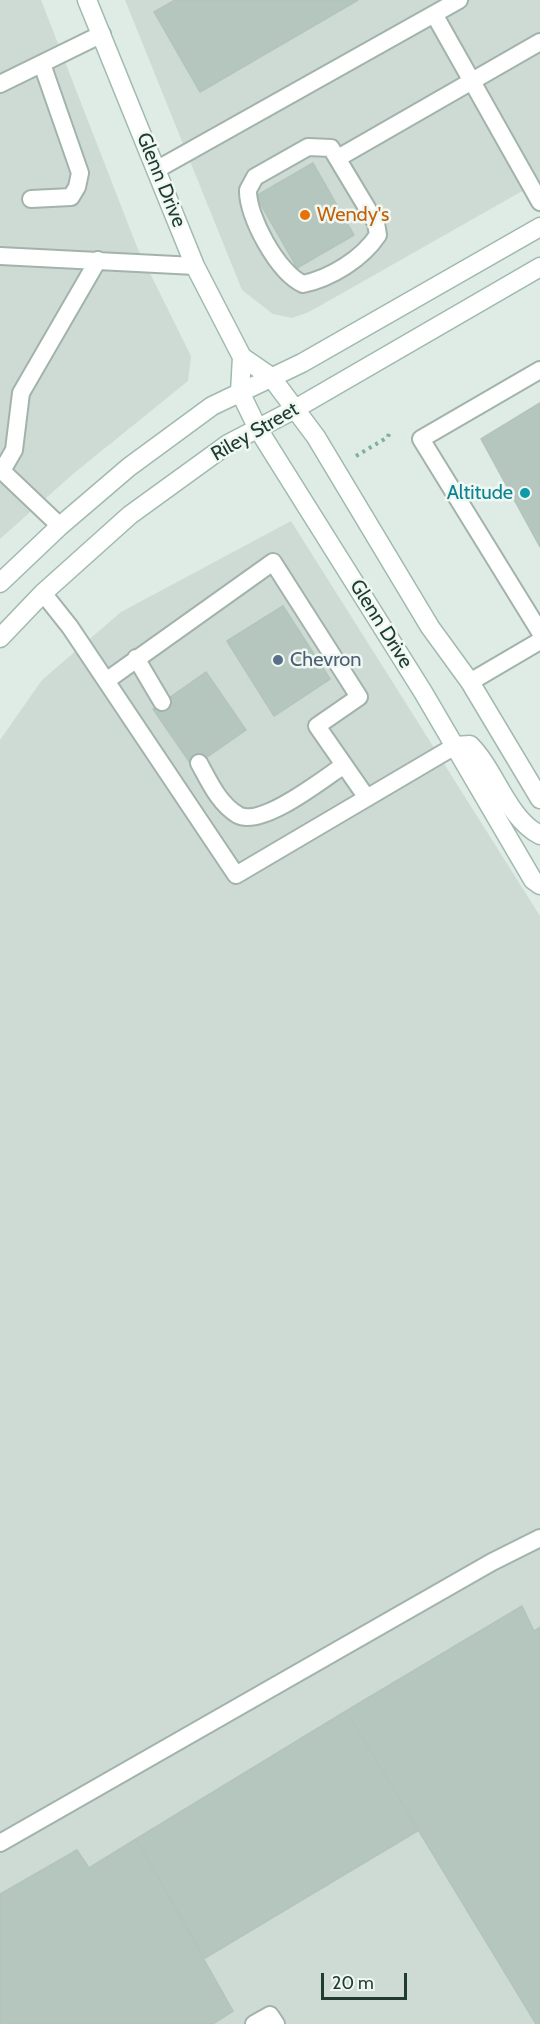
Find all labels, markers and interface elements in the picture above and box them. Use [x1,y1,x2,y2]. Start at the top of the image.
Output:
street label: Glenn Drive [131,129,191,231]
place label: Wendy's [317,203,389,227]
marker: Wendy's [298,208,312,222]
street label: Riley Street [207,397,303,467]
place label: Altitude [447,481,513,505]
marker: Altitude [518,486,532,500]
street label: Glenn Drive [344,575,418,673]
place label: Chevron [290,648,361,672]
marker: Chevron [271,653,285,667]
scale bar [324,1961,410,1999]
text: 20 m [332,1972,374,1994]

